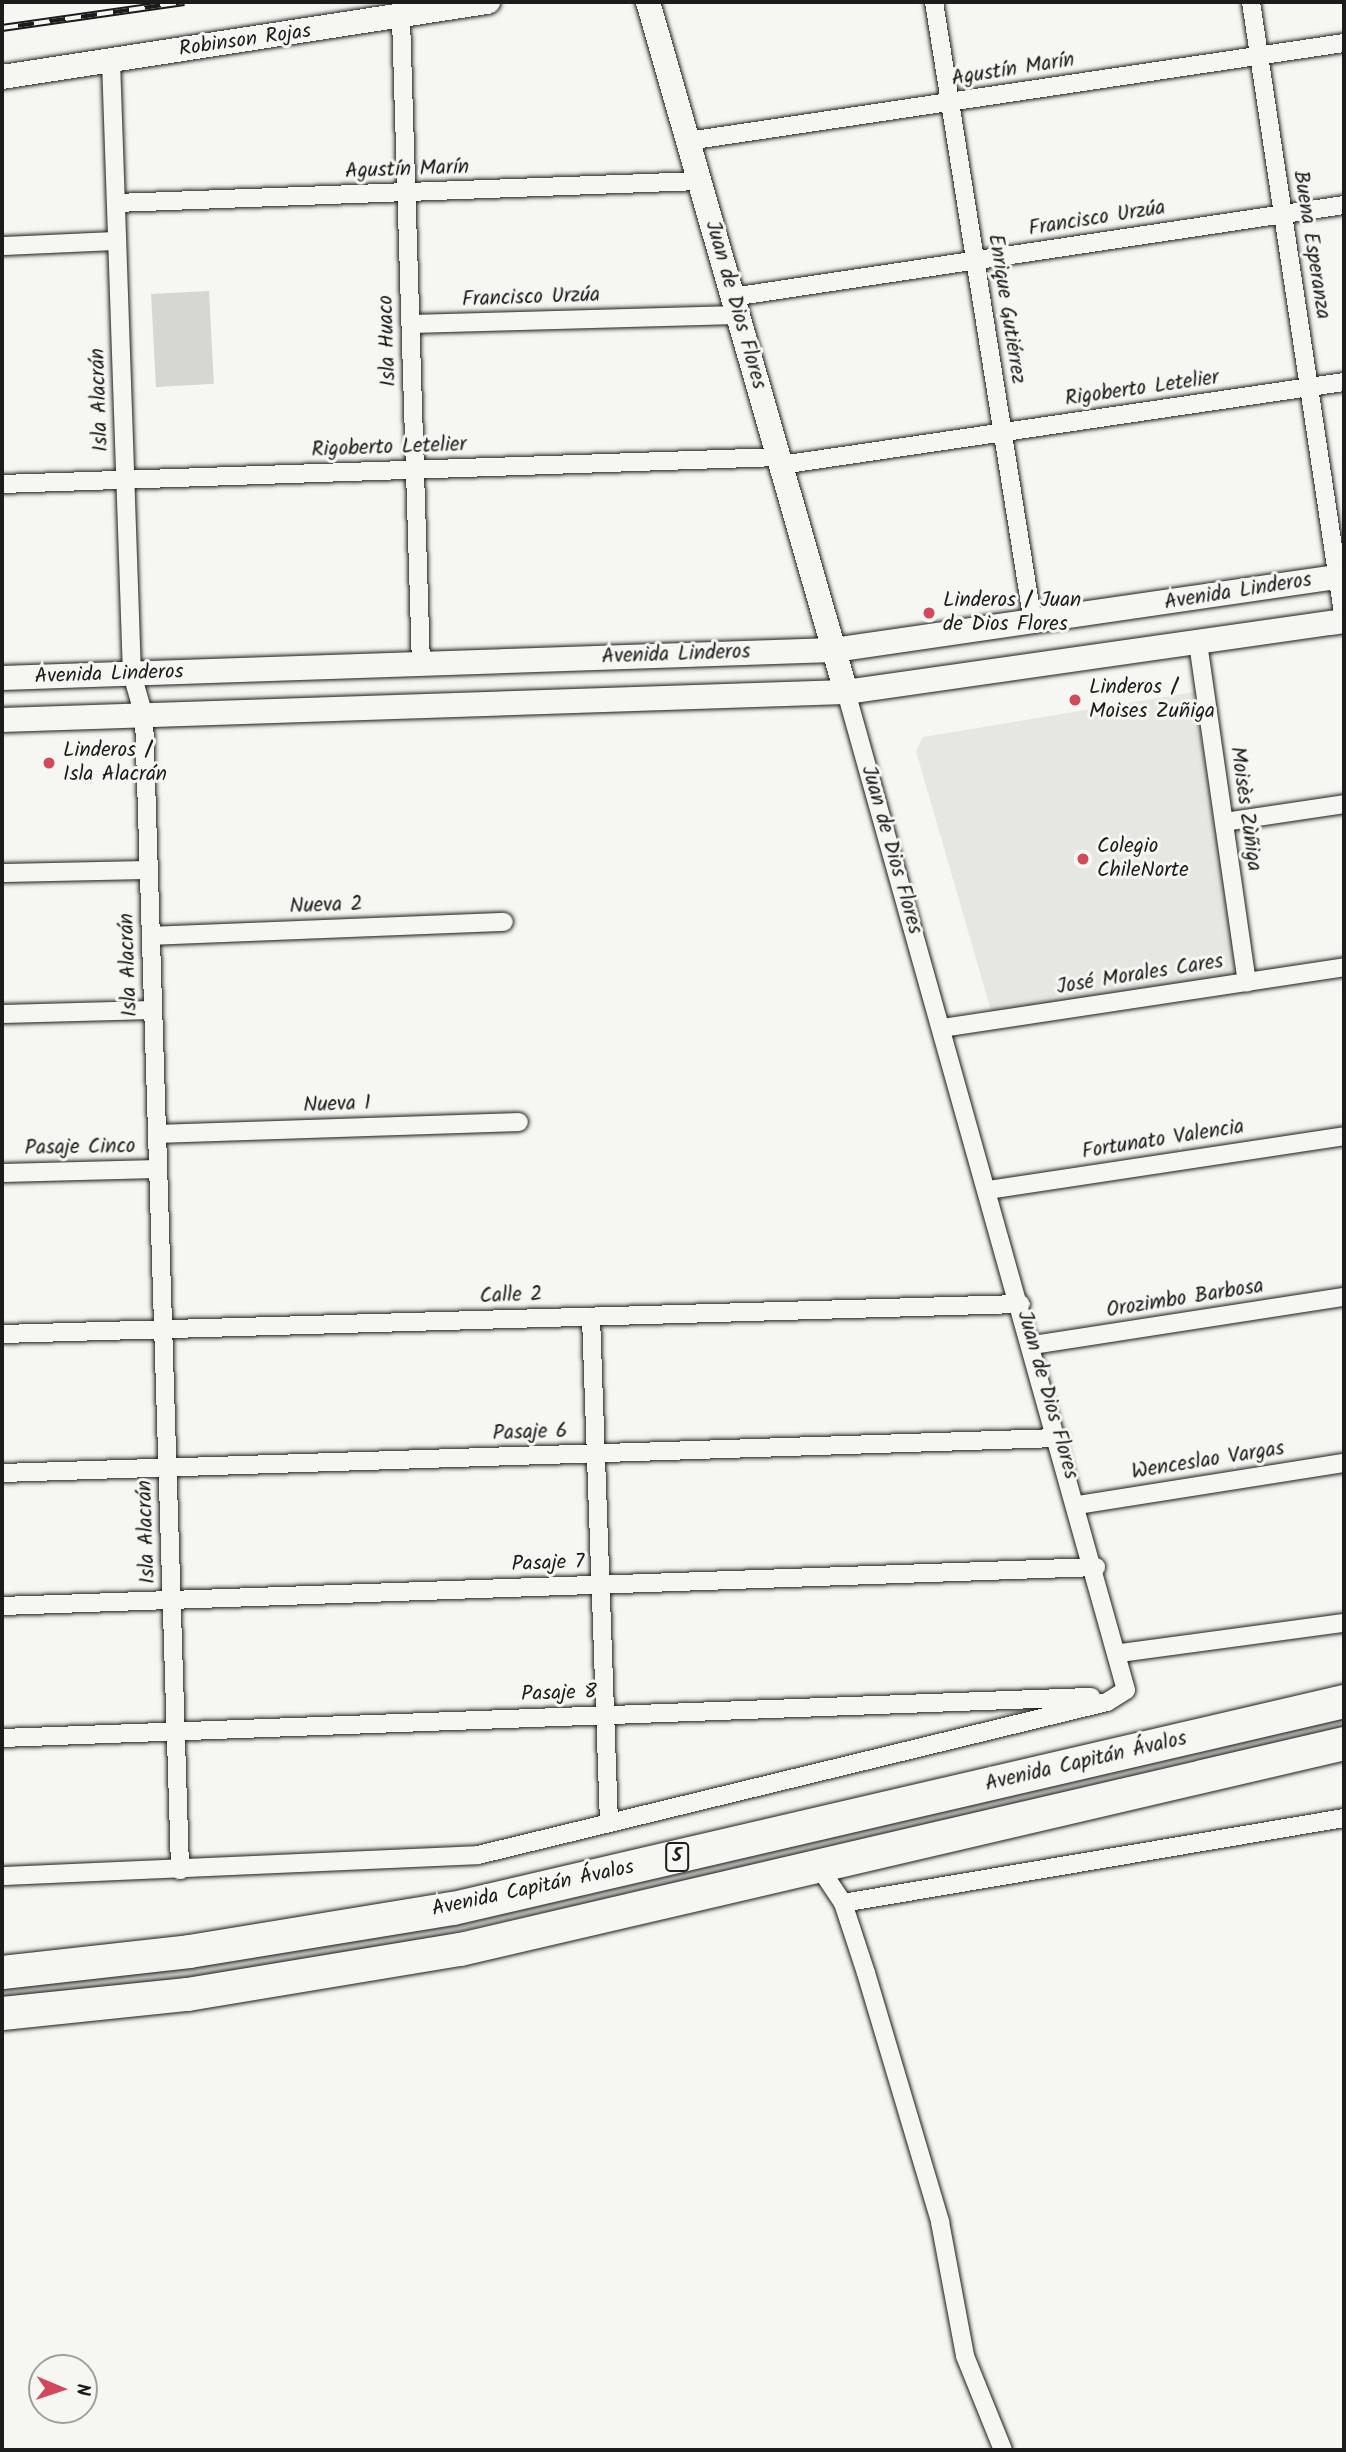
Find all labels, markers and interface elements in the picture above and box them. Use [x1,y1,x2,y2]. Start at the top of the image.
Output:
street label: Robinson Rojas [177,19,313,63]
street label: Agustín Marín [950,48,1076,92]
street label: Agustín Marín [345,155,469,185]
street label: Buena Esperanza [1287,169,1335,321]
street label: Francisco Urzúa [1027,196,1167,242]
street label: Juan de Dios Flores [699,218,771,392]
street label: Enrique Gutiérrez [982,232,1030,386]
street label: Francisco Urzúa [462,283,600,313]
street label: Isla Huaco [374,295,402,387]
street label: Isla Alacrán [86,348,114,452]
street label: Rigoberto Letelier [1063,366,1221,412]
street label: Rigoberto Letelier [311,433,467,463]
street label: Avenida Linderos [1162,568,1314,616]
place label: Linderos / Juan de Dios Flores [943,588,1081,638]
marker: Linderos / Juan de Dios Flores [921,605,937,621]
street label: Avenida Linderos [601,640,751,670]
street label: Avenida Linderos [34,660,184,690]
place label: Linderos / Moises Zuñiga [1089,675,1215,725]
marker: Linderos / Moises Zuñiga [1067,692,1083,708]
place label: Linderos / Isla Alacrán [63,738,167,788]
street label: Moisès Zùñiga [1224,745,1266,873]
marker: Linderos / Isla Alacrán [41,755,57,771]
street label: Juan de Dios Flores [855,763,927,937]
place label: Colegio ChileNorte [1097,834,1189,884]
marker: Colegio ChileNorte [1075,851,1091,867]
street label: Nueva 2 [289,892,363,920]
street label: Isla Alacrán [115,913,143,1017]
street label: José Morales Cares [1055,949,1225,1001]
street label: Nueva 1 [303,1091,371,1119]
street label: Fortunato Valencia [1080,1115,1246,1165]
street label: Pasaje Cinco [24,1134,136,1162]
street label: Orozimbo Barbosa [1105,1274,1265,1324]
street label: Calle 2 [479,1282,543,1310]
street label: Juan de Dios Flores [1011,1308,1083,1482]
street label: Pasaje 6 [492,1419,568,1447]
street label: Wenceslao Vargas [1130,1436,1286,1486]
street label: Isla Alacrán [133,1480,161,1584]
street label: Pasaje 7 [511,1550,585,1578]
street label: Pasaje 8 [521,1680,597,1708]
street label: Avenida Capitán Ávalos [983,1727,1189,1797]
road number: 5 [665,1842,689,1872]
street label: Avenida Capitán Ávalos [430,1855,636,1923]
north arrow [28,2354,98,2424]
text: N [67,2383,97,2396]

